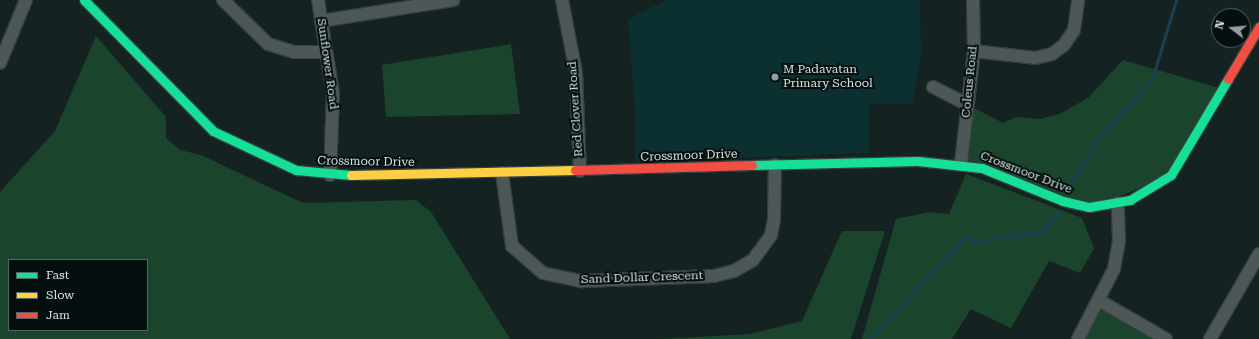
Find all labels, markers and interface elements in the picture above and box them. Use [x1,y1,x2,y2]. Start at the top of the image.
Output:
north arrow [1211,8,1251,48]
street label: Sunflower Road [313,18,341,110]
text: N [1213,19,1227,31]
street label: Coleus Road [959,45,981,119]
street label: Red Clover Road [565,61,587,157]
place label: M Padavatan Primary School [783,63,873,91]
marker: M Padavatan Primary School [770,72,780,82]
street label: Crossmoor Drive [640,147,738,165]
street label: Crossmoor Drive [978,149,1074,197]
street label: Crossmoor Drive [317,154,415,170]
legend [8,259,148,331]
text: Fast [46,268,69,282]
street label: Sand Dollar Crescent [581,269,703,287]
text: Slow [46,288,74,302]
text: Jam [46,308,70,322]

